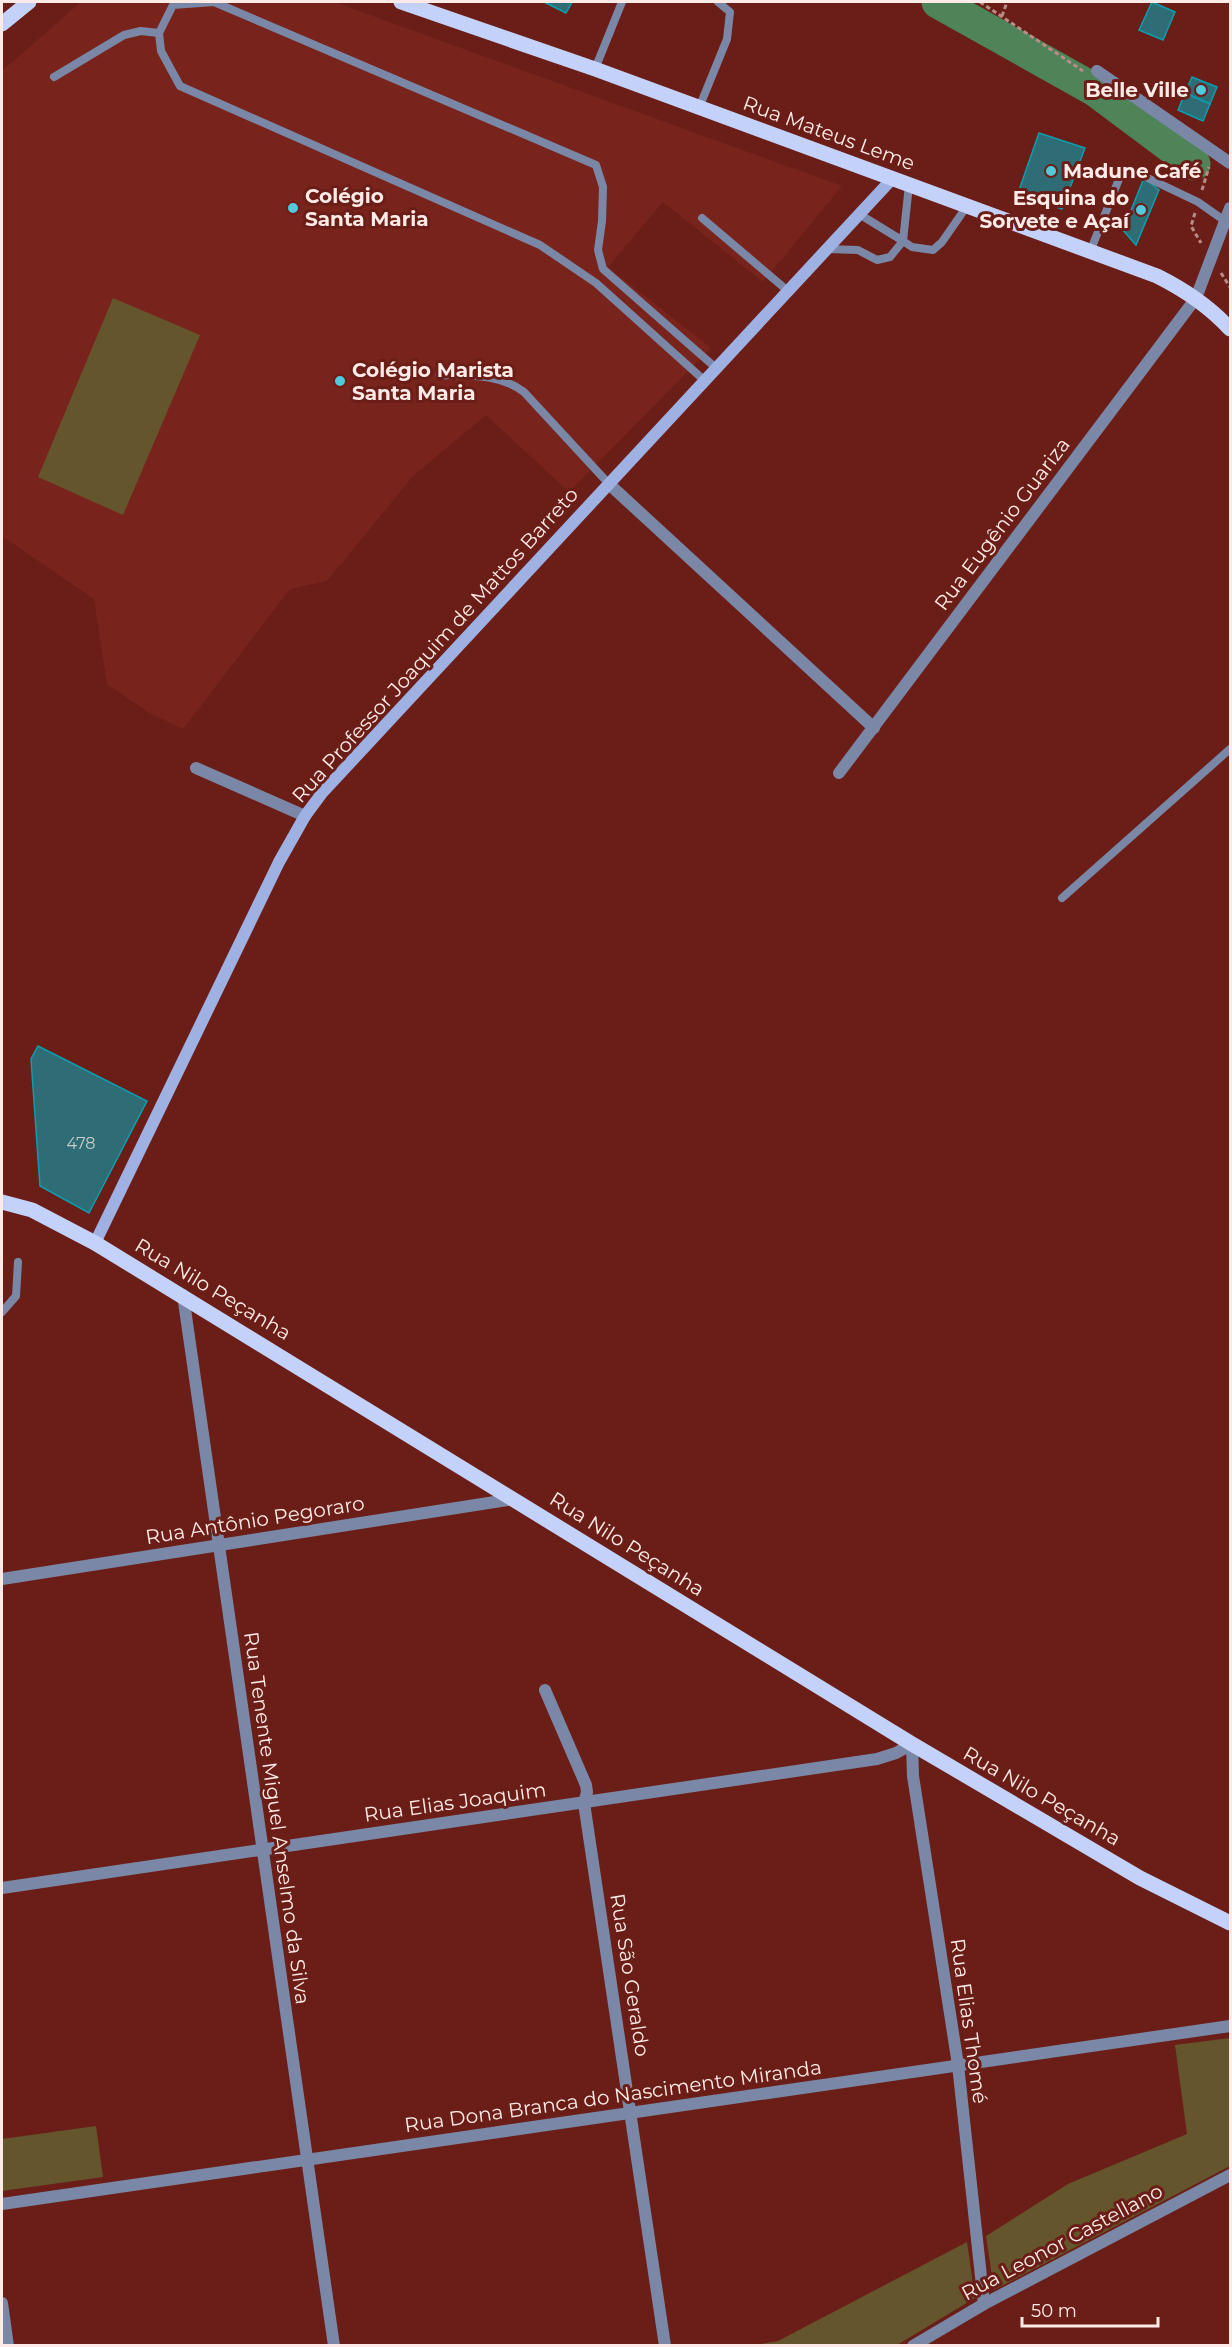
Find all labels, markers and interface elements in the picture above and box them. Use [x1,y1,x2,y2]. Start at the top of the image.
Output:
place label: Belle Ville [1085,78,1189,102]
marker: Belle Ville [1194,83,1208,97]
street label: Rua Mateus Leme [740,91,918,175]
place label: Madune Café [1063,159,1201,183]
marker: Madune Café [1044,164,1058,178]
place label: Colégio Santa Maria [305,184,429,231]
place label: Esquina do Sorvete e Açaí [980,186,1131,233]
marker: Colégio Santa Maria [286,201,300,215]
marker: Esquina do Sorvete e Açaí [1134,203,1148,217]
place label: Colégio Marista Santa Maria [352,358,514,405]
marker: Colégio Marista Santa Maria [333,374,347,388]
street label: Rua Eugênio Guariza [929,433,1075,615]
street label: Rua Professor Joaquim de Mattos Barreto [287,482,583,808]
house number: 478 [66,1134,96,1153]
street label: Rua Nilo Peçanha [131,1233,295,1345]
street label: Rua Nilo Peçanha [545,1487,709,1601]
street label: Rua Antônio Pegoraro [144,1491,366,1549]
street label: Rua Tenente Miguel Anselmo da Silva [239,1630,315,2006]
street label: Rua Nilo Peçanha [959,1741,1125,1851]
street label: Rua Elias Joaquim [362,1777,548,1827]
street label: Rua São Geraldo [605,1892,655,2058]
street label: Rua Elias Thomé [946,1937,992,2105]
street label: Rua Dona Branca do Nascimento Miranda [403,2055,823,2137]
street label: Rua Leonor Castellano [957,2179,1167,2305]
scale bar [1022,2290,1158,2328]
text: 50 m [1031,2300,1077,2322]

